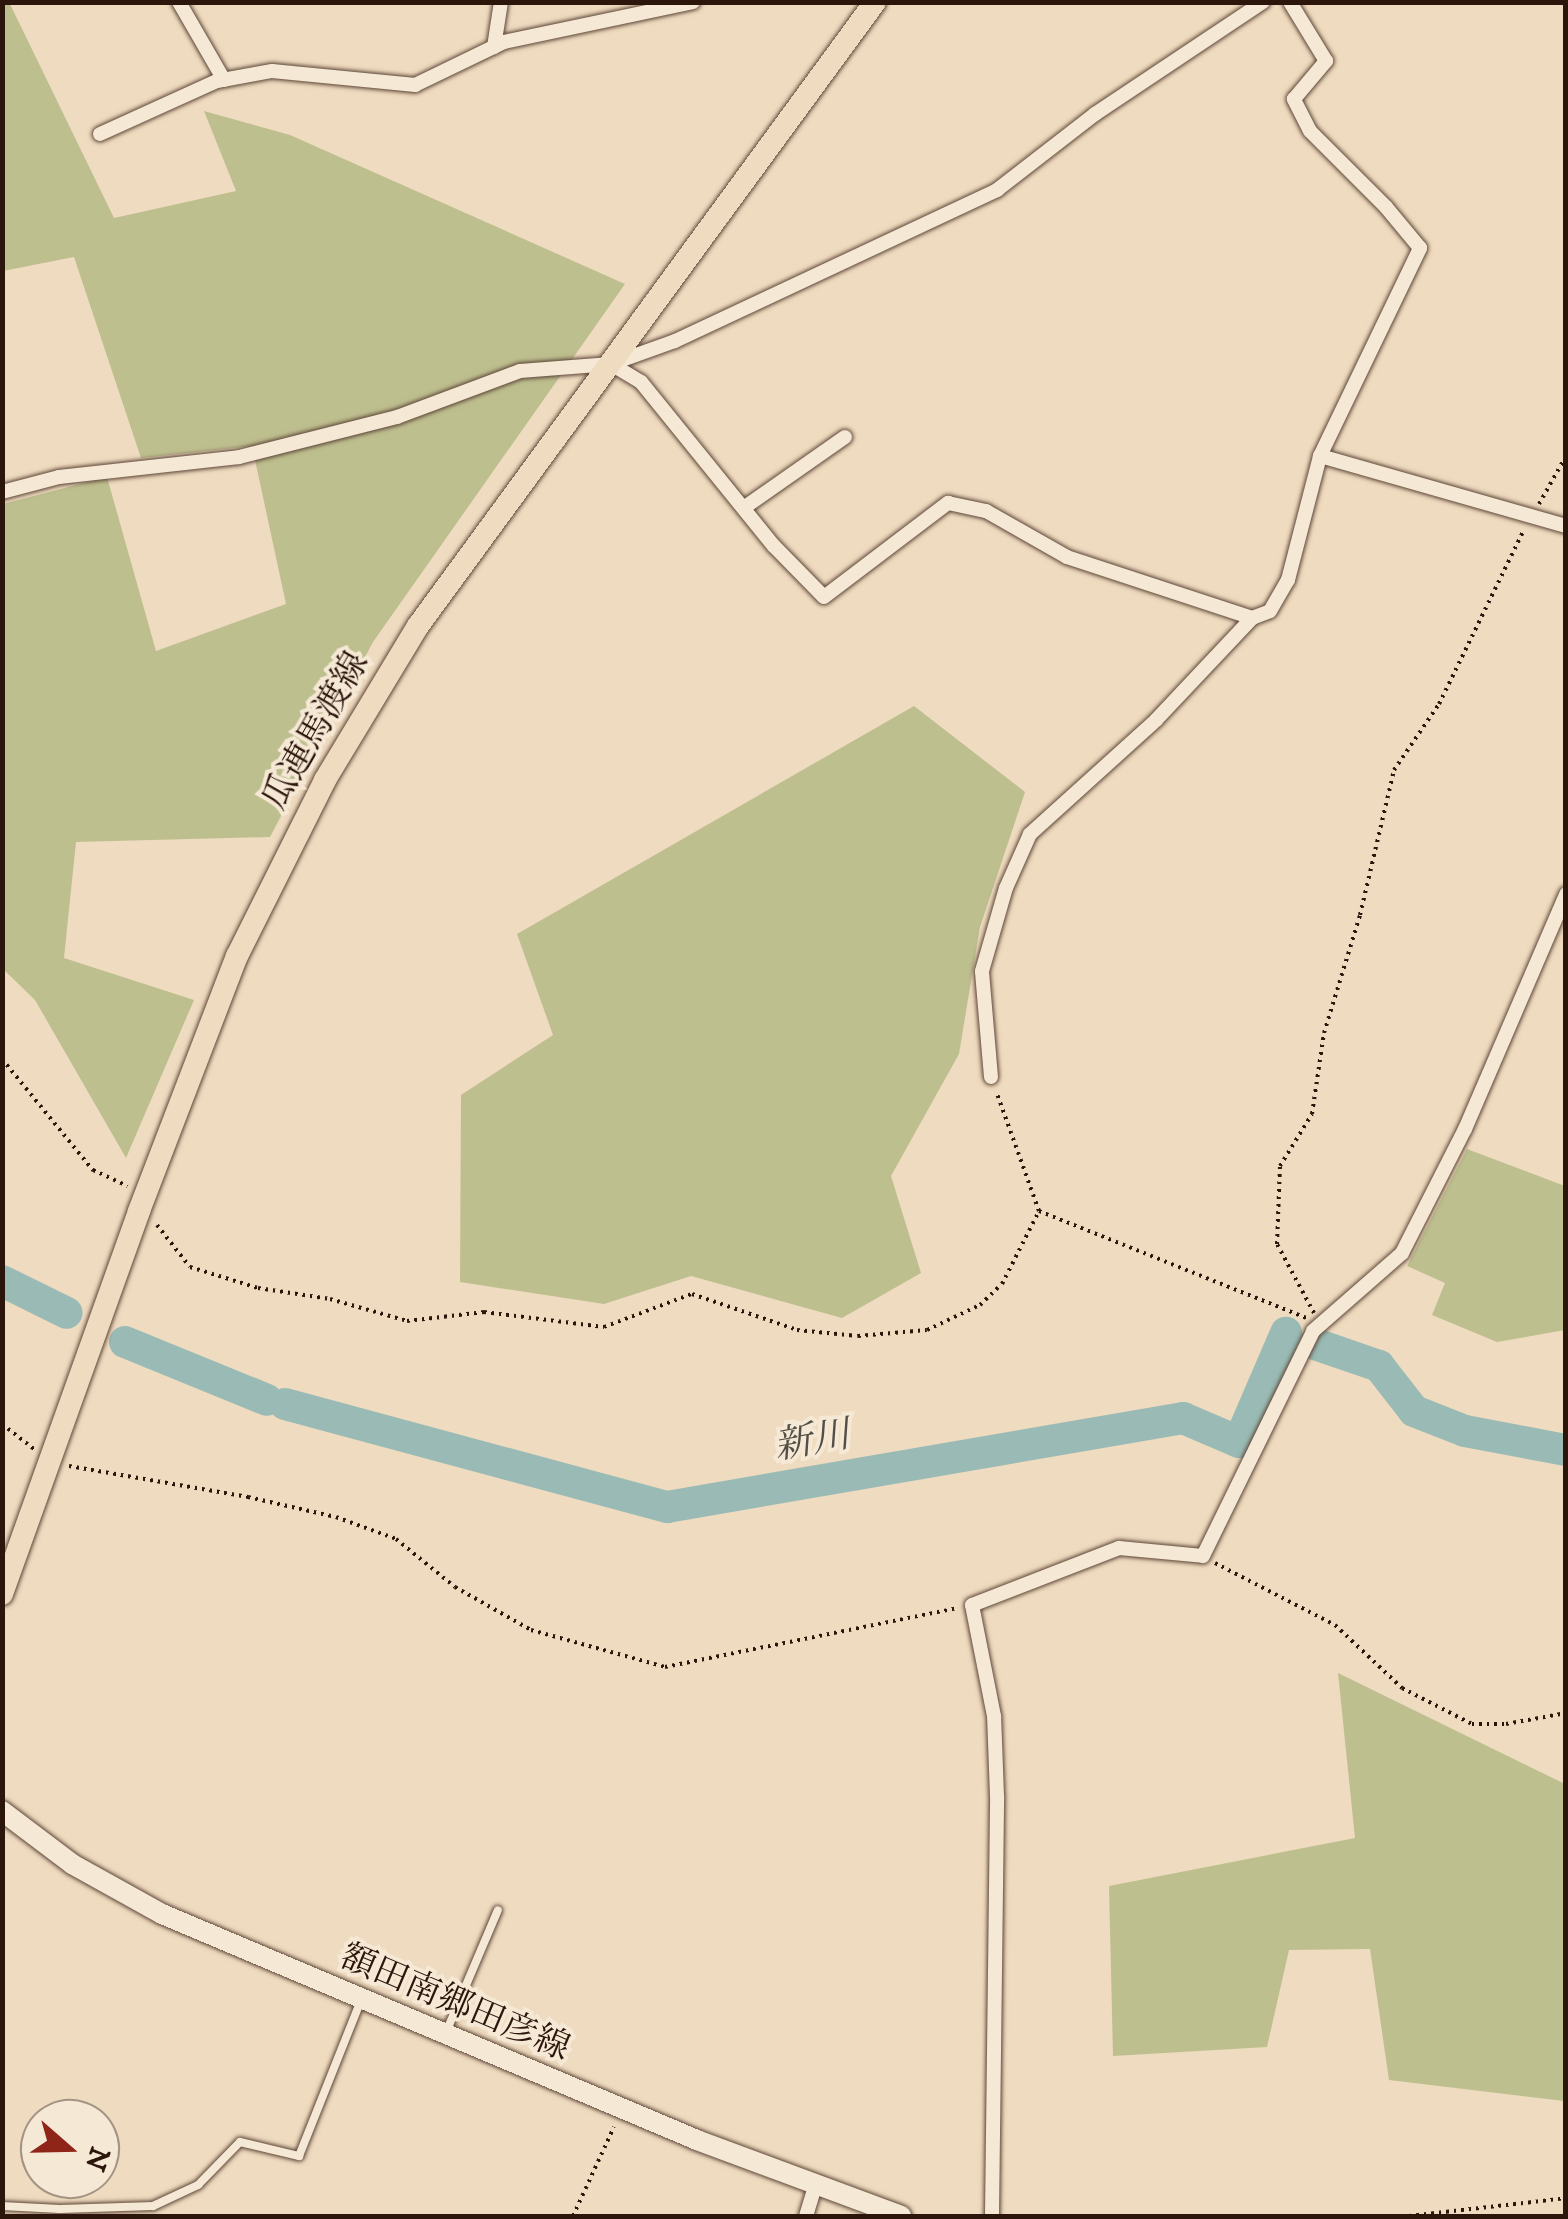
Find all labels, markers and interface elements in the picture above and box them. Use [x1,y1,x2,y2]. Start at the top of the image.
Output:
street label: 瓜連馬渡線 [254,645,378,817]
water label: 新川 [771,1413,853,1471]
street label: 額田南郷田彦線 [334,1936,576,2070]
north arrow [20,2099,120,2199]
text: N [76,2142,117,2176]

